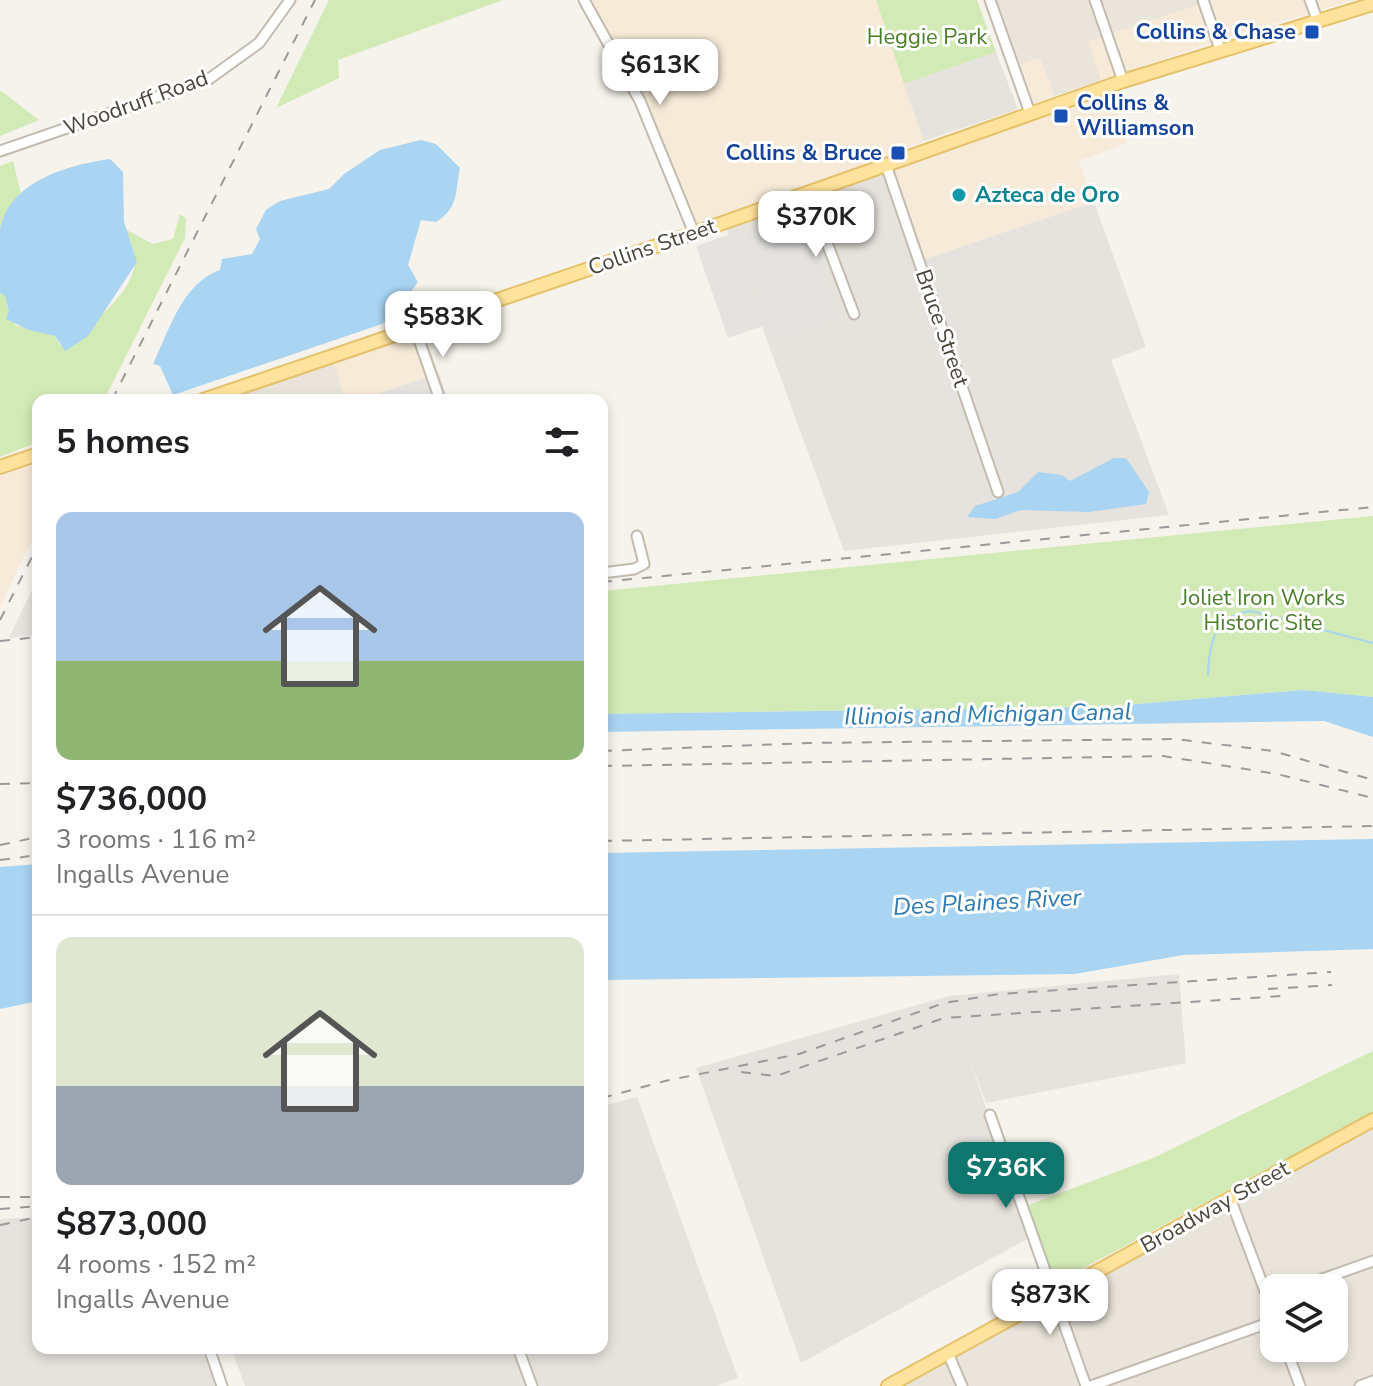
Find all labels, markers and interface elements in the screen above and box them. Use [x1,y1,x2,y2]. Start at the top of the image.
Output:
place label: Collins & Chase [1136,17,1296,47]
park label: Heggie Park [867,22,988,52]
marker: Collins & Chase [1303,23,1321,41]
pin: $613K [604,39,716,107]
text: $613K [620,47,700,82]
street label: Woodruff Road [60,63,212,143]
place label: Collins & Williamson [1077,88,1194,143]
marker: Collins & Williamson [1052,107,1070,125]
place label: Collins & Bruce [725,138,882,168]
marker: Collins & Bruce [889,144,907,162]
place label: Azteca de Oro [975,180,1120,210]
marker: Azteca de Oro [950,186,968,204]
pin: $370K [760,191,872,259]
text: $370K [776,199,856,234]
street label: Collins Street [584,211,720,283]
street label: Bruce Street [908,265,976,391]
pin: $583K [387,291,499,359]
text: $583K [403,299,483,334]
text: 5 homes [56,419,190,465]
icon: filters [540,420,584,464]
icon: home [248,564,392,708]
park label: Joliet Iron Works Historic Site [1180,583,1345,638]
water label: Illinois and Michigan Canal [844,695,1132,733]
text: $736,000 [56,776,207,822]
text: 3 rooms · 116 m² [56,822,256,857]
text: Ingalls Avenue [56,857,229,892]
water label: Des Plaines River [892,881,1083,923]
icon: home [248,989,392,1133]
pin: $736K [950,1142,1062,1210]
text: $736K [966,1150,1046,1185]
street label: Broadway Street [1135,1153,1295,1260]
text: $873,000 [56,1201,207,1247]
text: 4 rooms · 152 m² [56,1247,256,1282]
pin: $873K [994,1269,1106,1337]
map controls [1260,1274,1348,1362]
button: layers [1260,1274,1348,1362]
text: $873K [1010,1277,1090,1312]
text: Ingalls Avenue [56,1282,229,1317]

